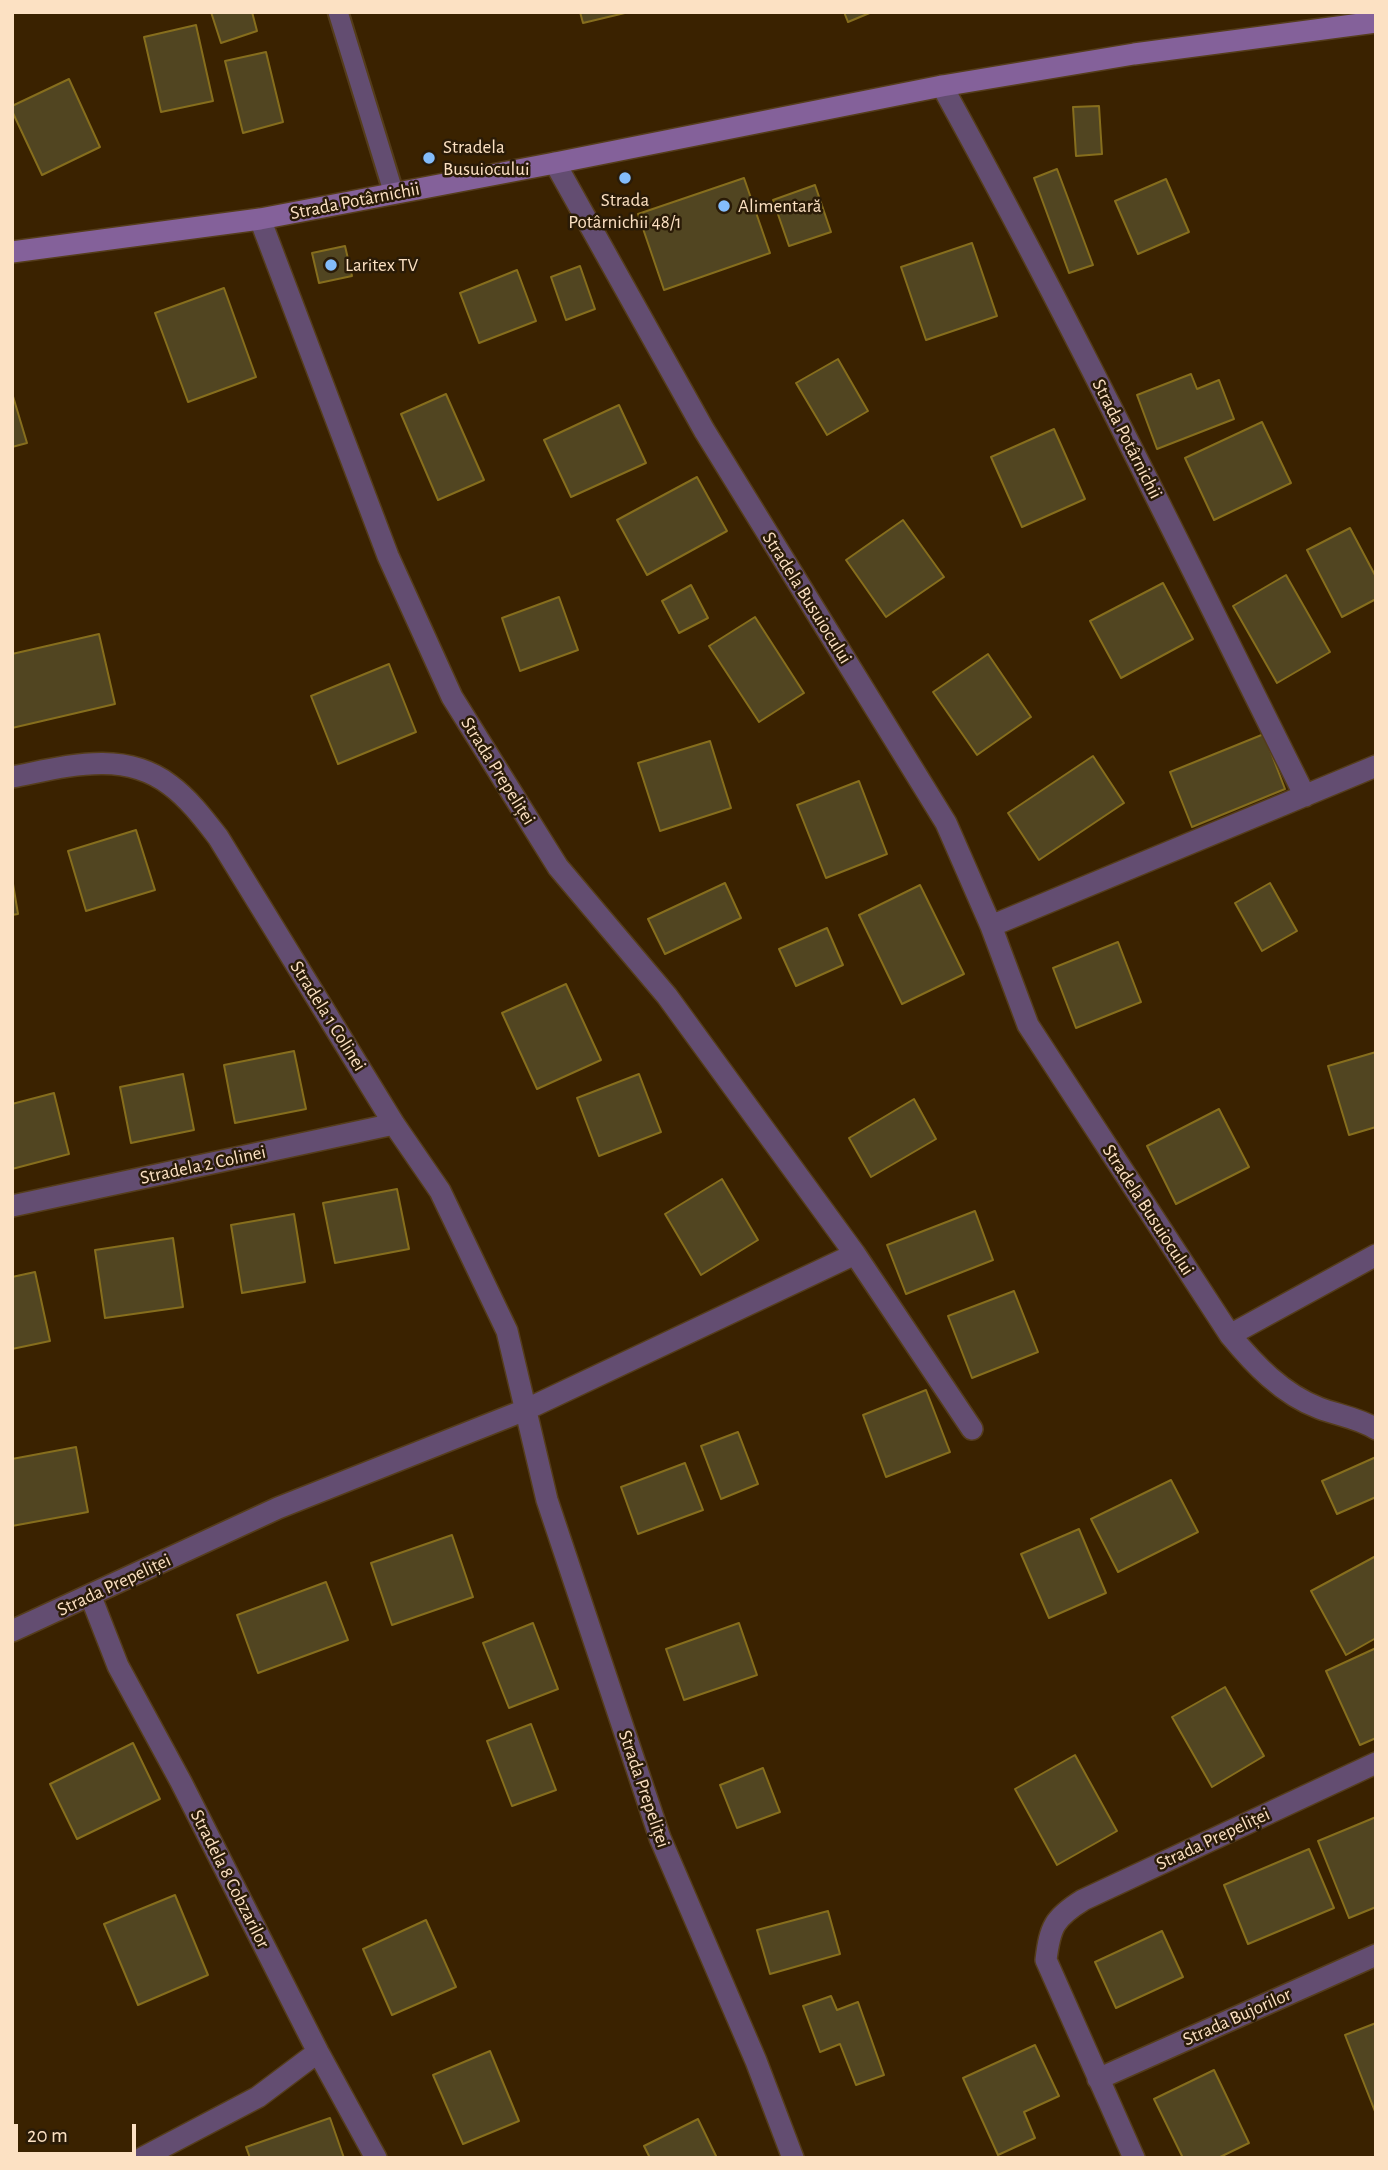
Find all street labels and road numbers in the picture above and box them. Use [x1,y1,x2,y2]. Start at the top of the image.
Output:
street label: Strada Potârnichii [288,177,422,225]
street label: Strada Potârnichii [1087,375,1167,503]
street label: Stradela Busuiocului [757,528,857,668]
street label: Strada Prepeliței [456,713,540,829]
street label: Stradela 1 Colinei [285,957,371,1075]
street label: Stradela Busuiocului [1097,1140,1199,1280]
street label: Stradela 2 Colinei [138,1141,268,1189]
street label: Strada Prepeliței [54,1549,174,1621]
street label: Strada Prepeliței [613,1727,675,1851]
street label: Strada Prepeliței [1153,1803,1273,1875]
street label: Stradela 8 Cobzarilor [185,1806,275,1952]
street label: Strada Bujorilor [1179,1983,1295,2051]

